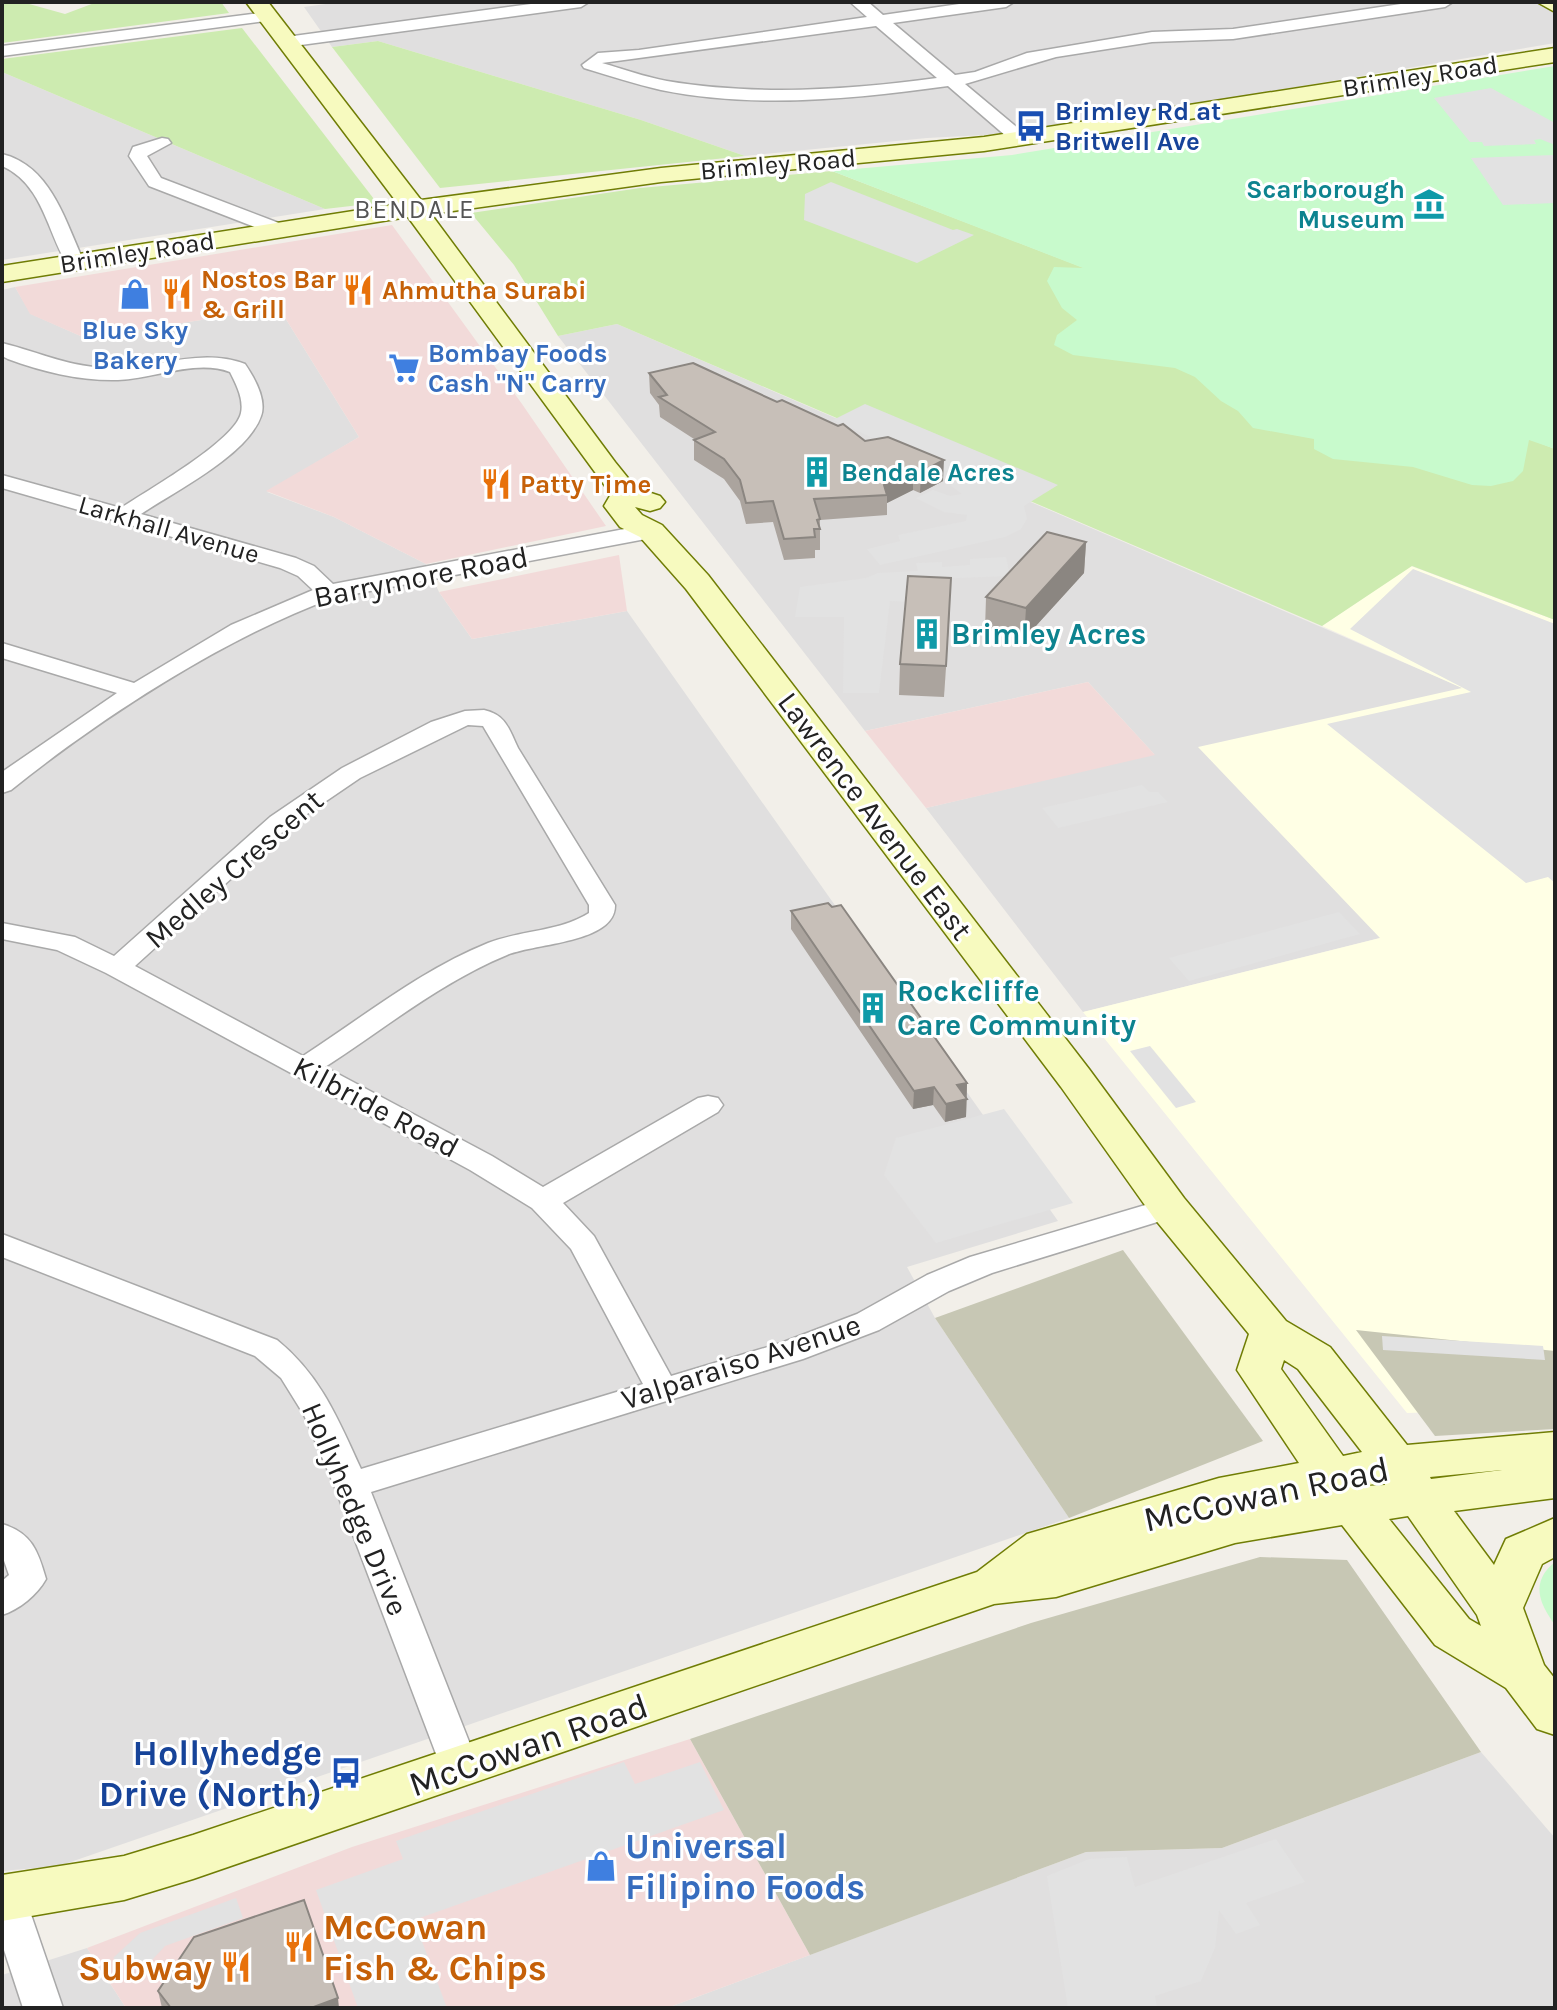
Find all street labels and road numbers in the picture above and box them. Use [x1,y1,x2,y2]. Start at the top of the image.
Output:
street label: Brimley Road [1340,49,1500,104]
street label: Brimley Road [699,142,857,187]
street label: Brimley Road [57,225,217,280]
street label: Larkhall Avenue [75,489,263,570]
street label: Barrymore Road [311,539,531,615]
street label: Lawrence Avenue East [770,685,980,947]
street label: Medley Crescent [138,782,330,956]
street label: Kilbride Road [287,1048,465,1166]
street label: Valparaiso Avenue [617,1306,865,1418]
street label: Hollyhedge Drive [294,1397,416,1621]
street label: McCowan Road [1140,1447,1393,1540]
street label: McCowan Road [403,1684,653,1805]

